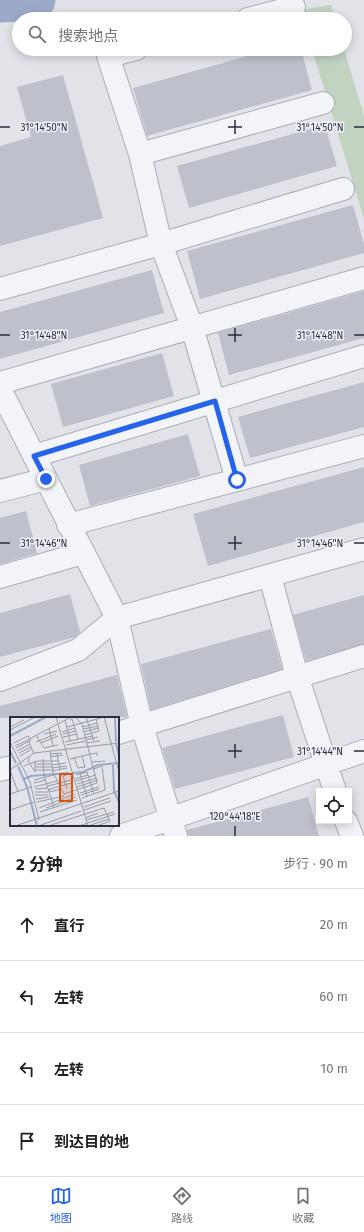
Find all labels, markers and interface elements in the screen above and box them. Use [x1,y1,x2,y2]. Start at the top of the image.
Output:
search box [12,12,352,56]
icon: search [26,23,48,45]
text: 搜索地点 [58,27,118,45]
text: 31°14'50"N [21,122,67,134]
text: 31°14'50"N [297,122,343,134]
text: 31°14'48"N [21,330,67,342]
text: 31°14'48"N [297,330,343,342]
route end [37,470,55,488]
route start [228,471,246,489]
text: 31°14'46"N [21,538,67,550]
text: 31°14'46"N [297,538,343,550]
inset map [10,717,119,826]
text: 31°14'44"N [297,746,343,758]
map controls [316,788,352,824]
button: locate [316,788,352,824]
text: 120°44'18"E [209,811,261,823]
text: 2 分钟 [16,854,63,875]
text: 步行 · 90 m [283,856,348,871]
icon: ahead [16,914,38,936]
text: 直行 [54,917,84,935]
text: 20 m [320,917,348,932]
icon: left [16,986,38,1008]
text: 左转 [54,989,84,1007]
text: 60 m [319,989,348,1004]
icon: left [16,1058,38,1080]
text: 左转 [54,1061,84,1079]
text: 10 m [321,1061,348,1076]
icon: arrive [16,1130,38,1152]
text: 到达目的地 [54,1133,129,1151]
tab: 地图 [50,1185,72,1225]
tab: 路线 [171,1185,193,1225]
tab: 收藏 [292,1185,314,1225]

